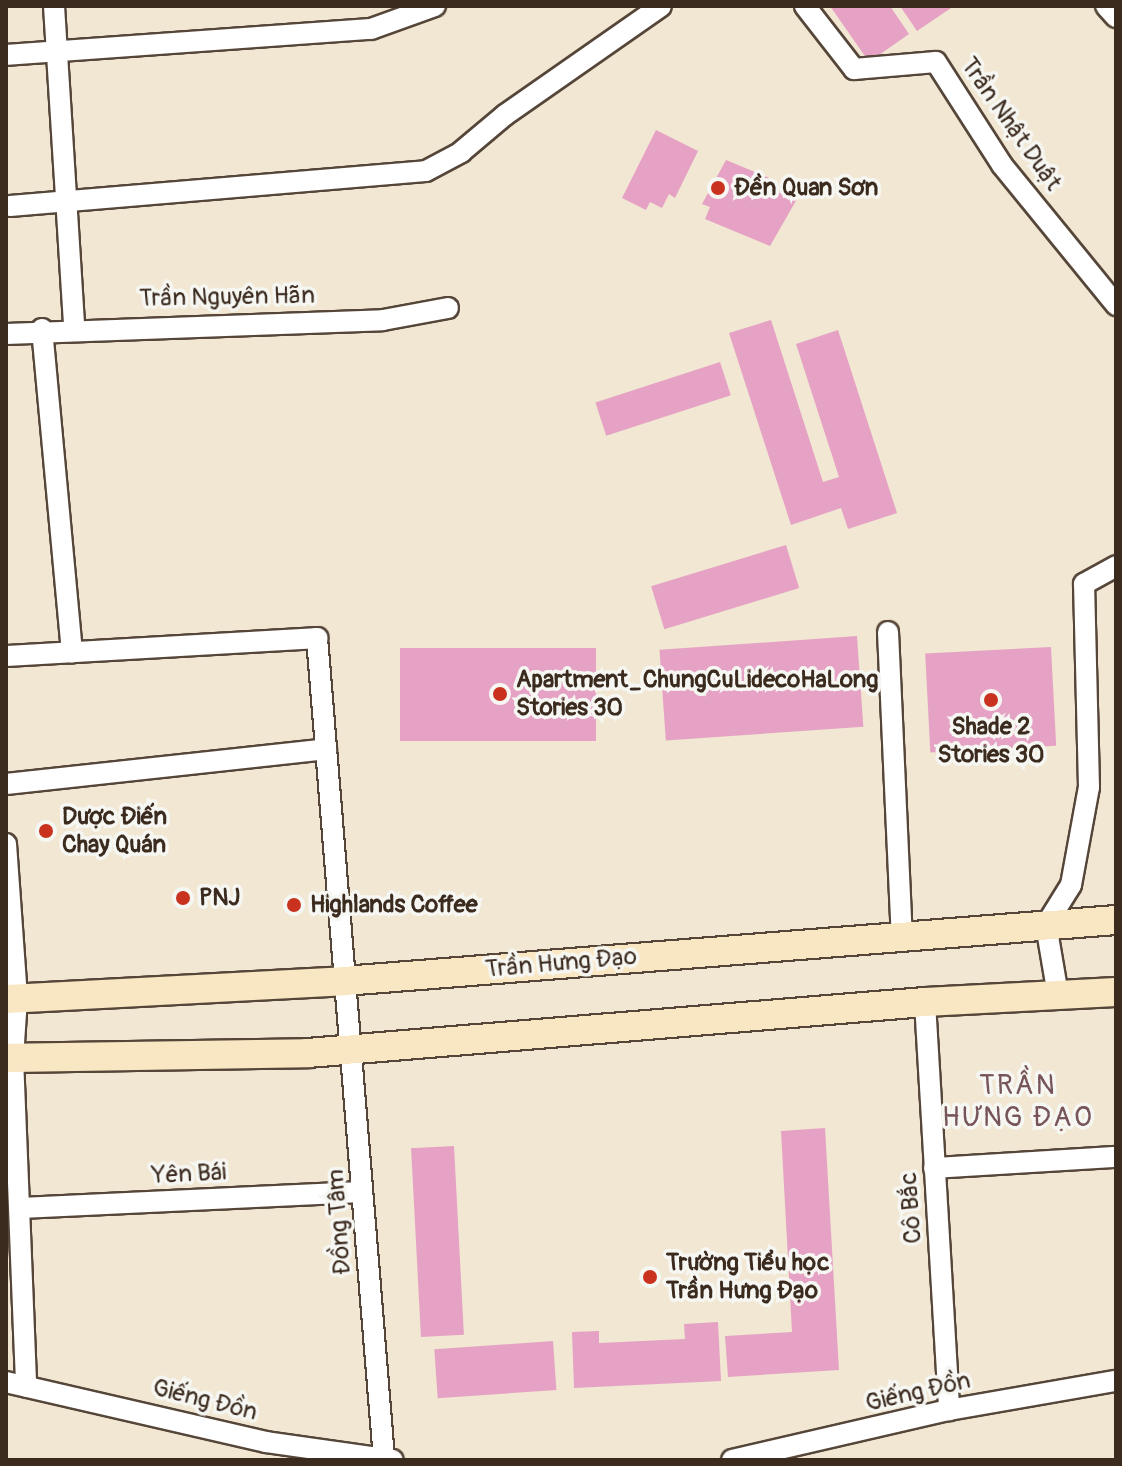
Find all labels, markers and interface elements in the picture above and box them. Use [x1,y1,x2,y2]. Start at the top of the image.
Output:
street label: Trần Nhật Duật [954,52,1068,196]
place label: Đền Quan Sơn [734,174,878,202]
marker: Đền Quan Sơn [709,179,727,197]
street label: Trần Nguyên Hãn [139,281,315,313]
place label: Apartment_ChungCuLidecoHaLong Stories 30 [516,666,878,722]
marker: Apartment_ChungCuLidecoHaLong Stories 30 [491,685,509,703]
marker: Shade 2 Stories 30 [982,691,1000,709]
place label: Shade 2 Stories 30 [938,713,1044,769]
place label: Dược Điến Chay Quán [62,803,167,859]
marker: Dược Điến Chay Quán [37,822,55,840]
place label: PNJ [199,884,240,912]
marker: PNJ [174,889,192,907]
place label: Highlands Coffee [310,891,478,919]
marker: Highlands Coffee [285,896,303,914]
street label: Trần Hưng Đạo [484,942,638,984]
district label: TRẦN HƯNG ĐẠO [942,1069,1094,1135]
street label: Yên Bái [151,1158,227,1190]
street label: Đồng Tâm [321,1168,357,1276]
street label: Cô Bắc [894,1171,928,1245]
place label: Trường Tiểu học Trần Hưng Đạo [666,1249,830,1305]
marker: Trường Tiểu học Trần Hưng Đạo [641,1268,659,1286]
street label: Giếng Đồn [863,1366,973,1418]
street label: Giếng Đồn [150,1373,260,1427]

